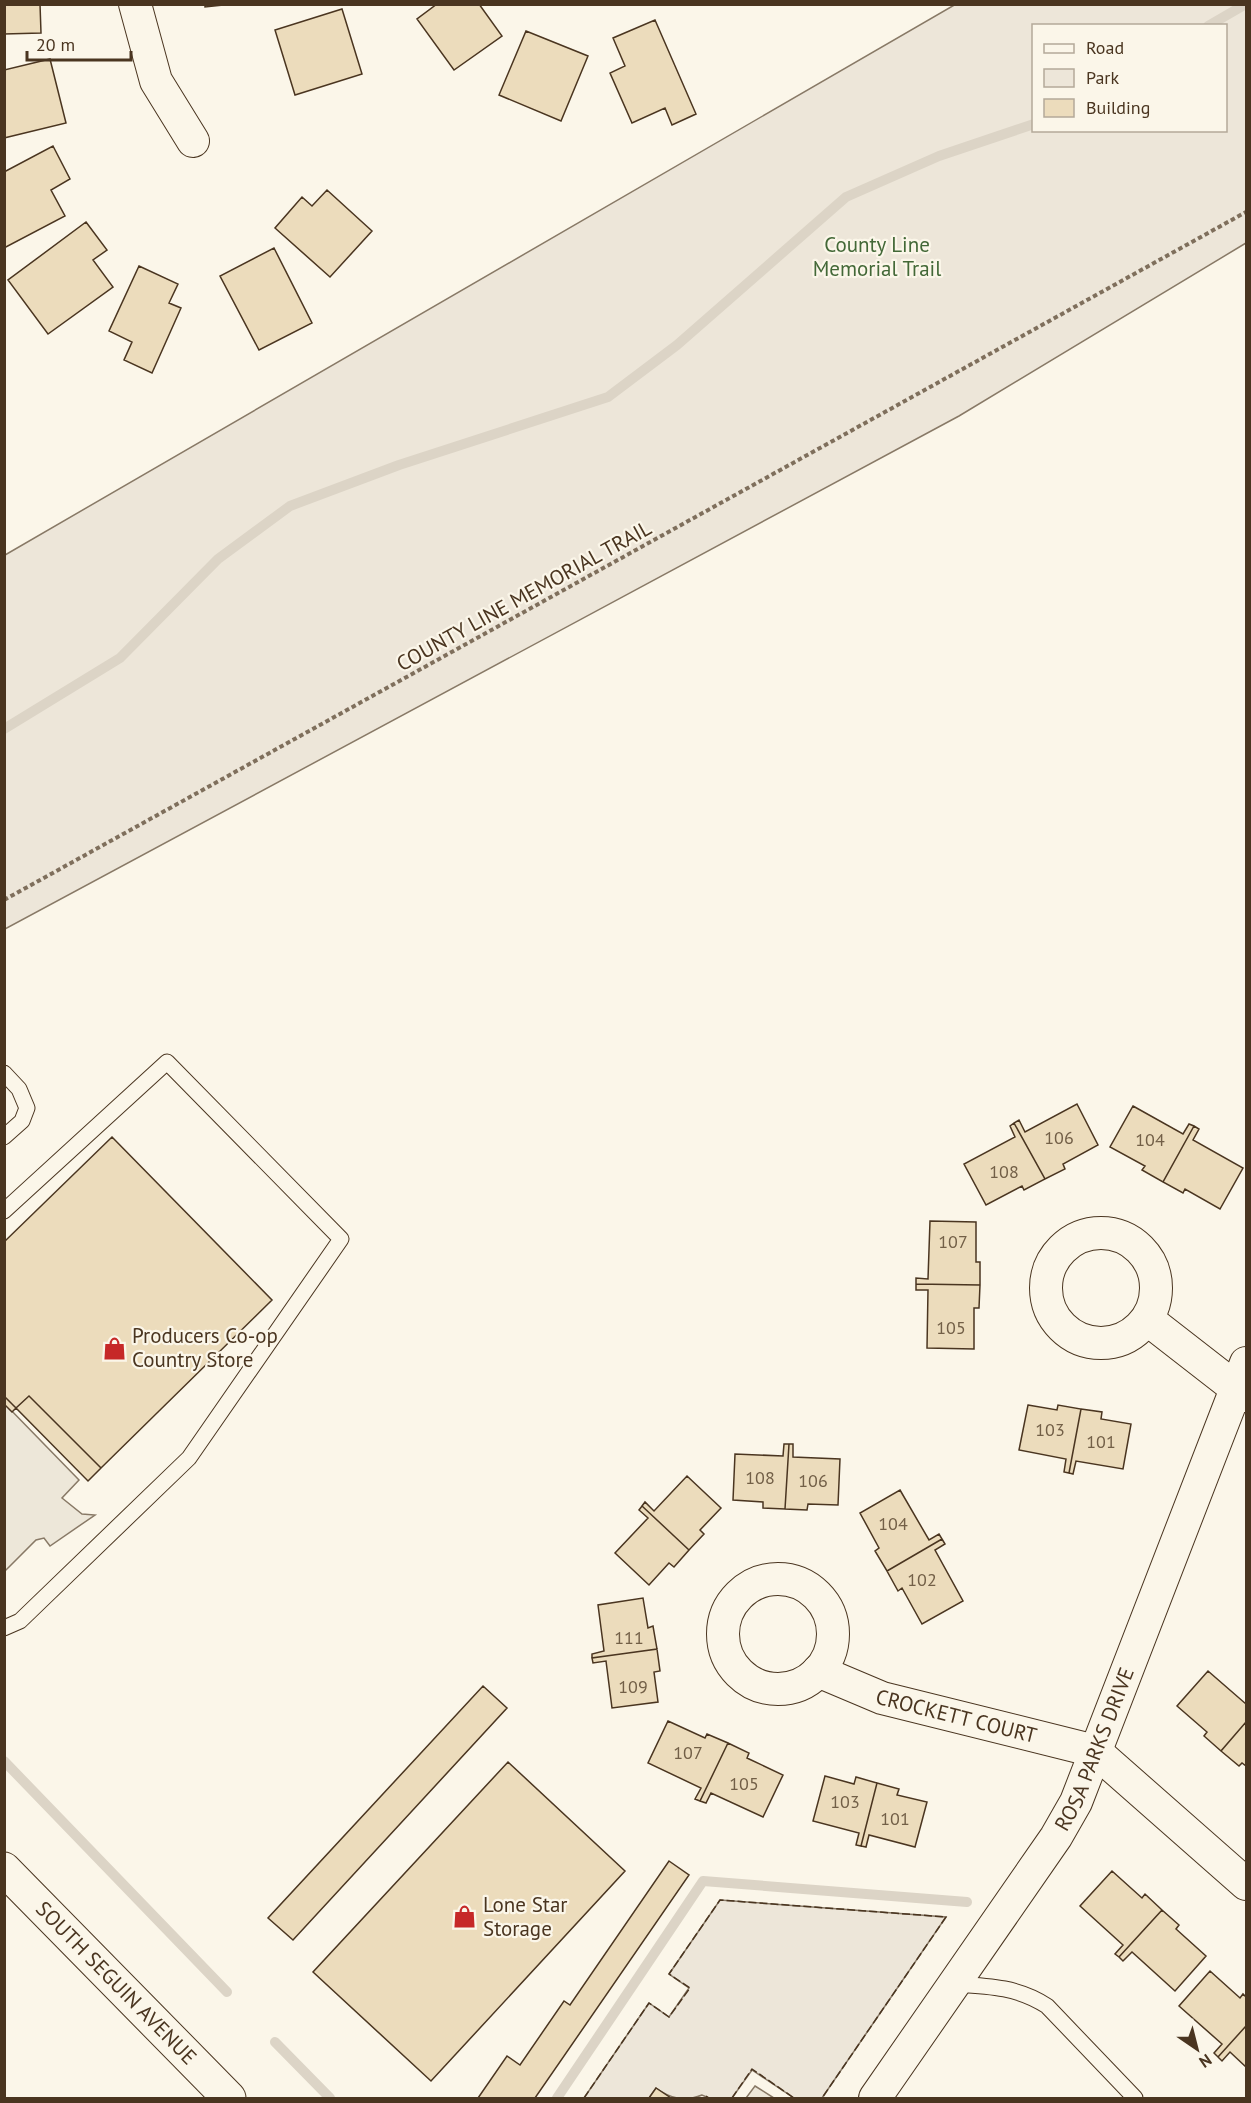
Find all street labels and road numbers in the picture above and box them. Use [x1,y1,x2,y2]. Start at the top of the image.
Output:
street label: COUNTY LINE MEMORIAL TRAIL [392,514,656,677]
street label: ROSA PARKS DRIVE [1048,1663,1140,1836]
street label: CROCKETT COURT [873,1683,1040,1749]
street label: SOUTH SEGUIN AVENUE [30,1895,203,2070]

